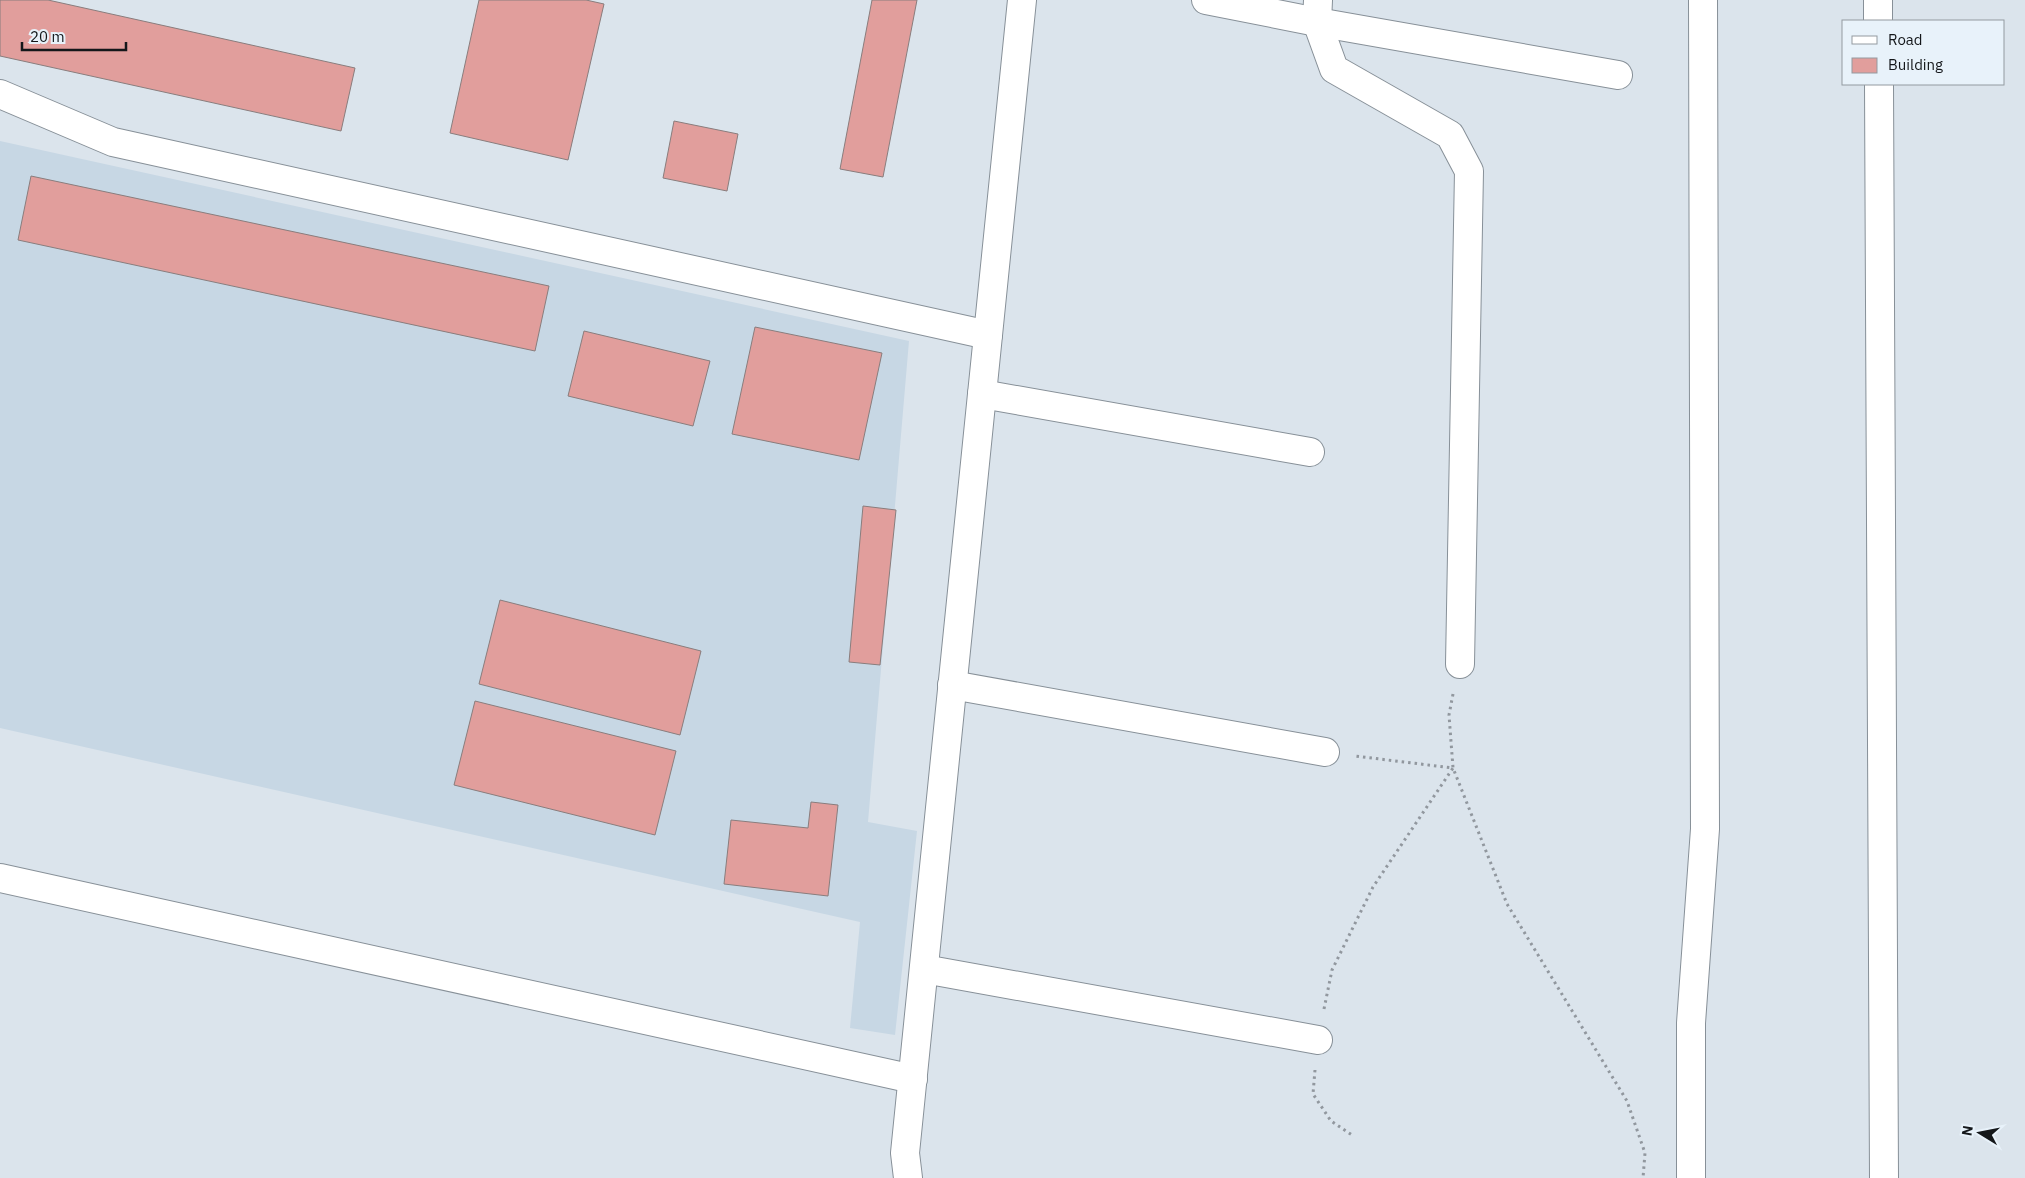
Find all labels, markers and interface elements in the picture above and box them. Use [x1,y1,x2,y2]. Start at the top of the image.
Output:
scale bar [22,20,126,52]
legend [1842,20,2005,85]
text: 20 m [30,27,65,46]
text: Road [1888,30,1923,49]
text: Building [1888,55,1943,74]
north arrow [1955,1108,2005,1158]
text: N [1957,1124,1977,1137]

